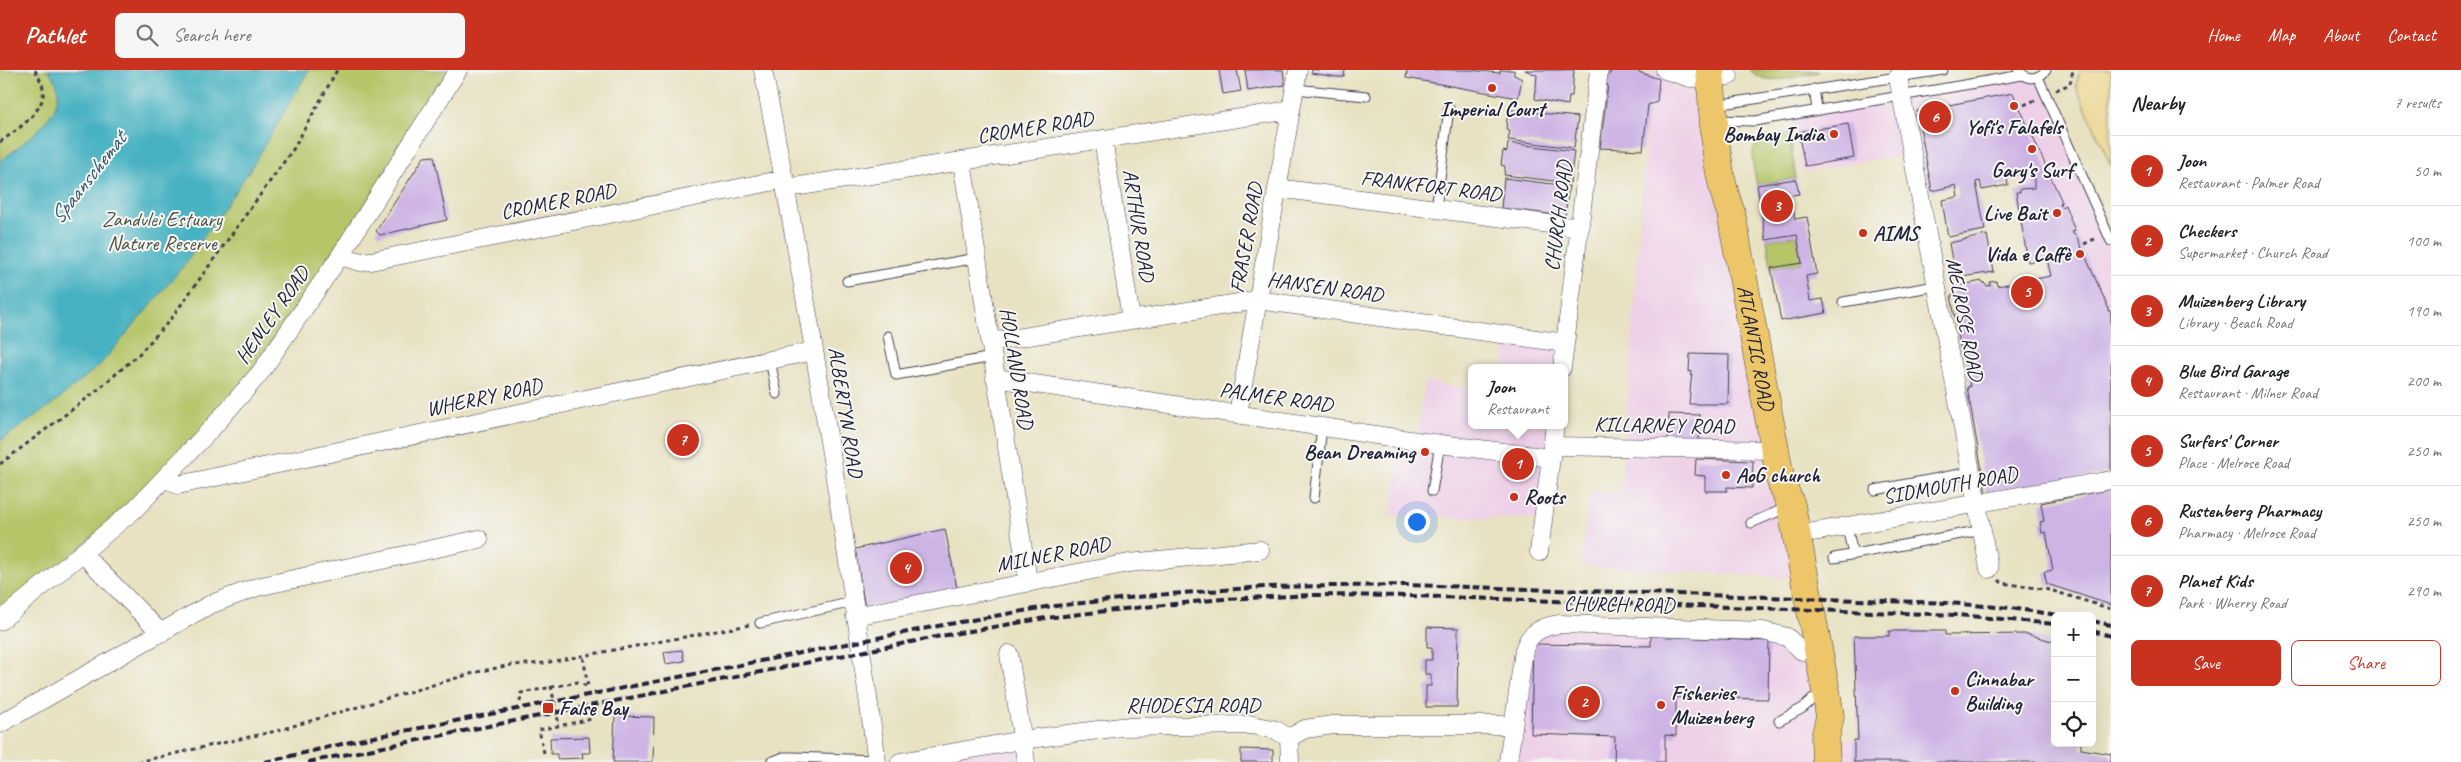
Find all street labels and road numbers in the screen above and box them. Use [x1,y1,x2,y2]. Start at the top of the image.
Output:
street label: CROMER ROAD [975,105,1096,149]
street label: CHURCH ROAD [1538,158,1578,272]
street label: FRANKFORT ROAD [1359,165,1504,208]
street label: ARTHUR ROAD [1117,167,1161,285]
street label: CROMER ROAD [498,177,619,225]
street label: FRASER ROAD [1224,179,1269,295]
street label: MELROSE ROAD [1940,255,1990,385]
street label: HENLEY ROAD [229,260,316,369]
street label: HANSEN ROAD [1266,266,1386,308]
street label: ATLANTIC ROAD [1732,283,1781,414]
street label: HOLLAND ROAD [995,306,1040,432]
street label: ALBERTYN ROAD [823,345,869,481]
street label: WHERRY ROAD [424,372,546,422]
street label: PALMER ROAD [1218,376,1336,418]
street label: KILLARNEY ROAD [1594,411,1736,439]
street label: SIDMOUTH ROAD [1881,460,2021,510]
street label: MILNER ROAD [994,530,1114,578]
street label: CHURCH ROAD [1563,590,1676,618]
street label: RHODESIA ROAD [1126,692,1262,718]

